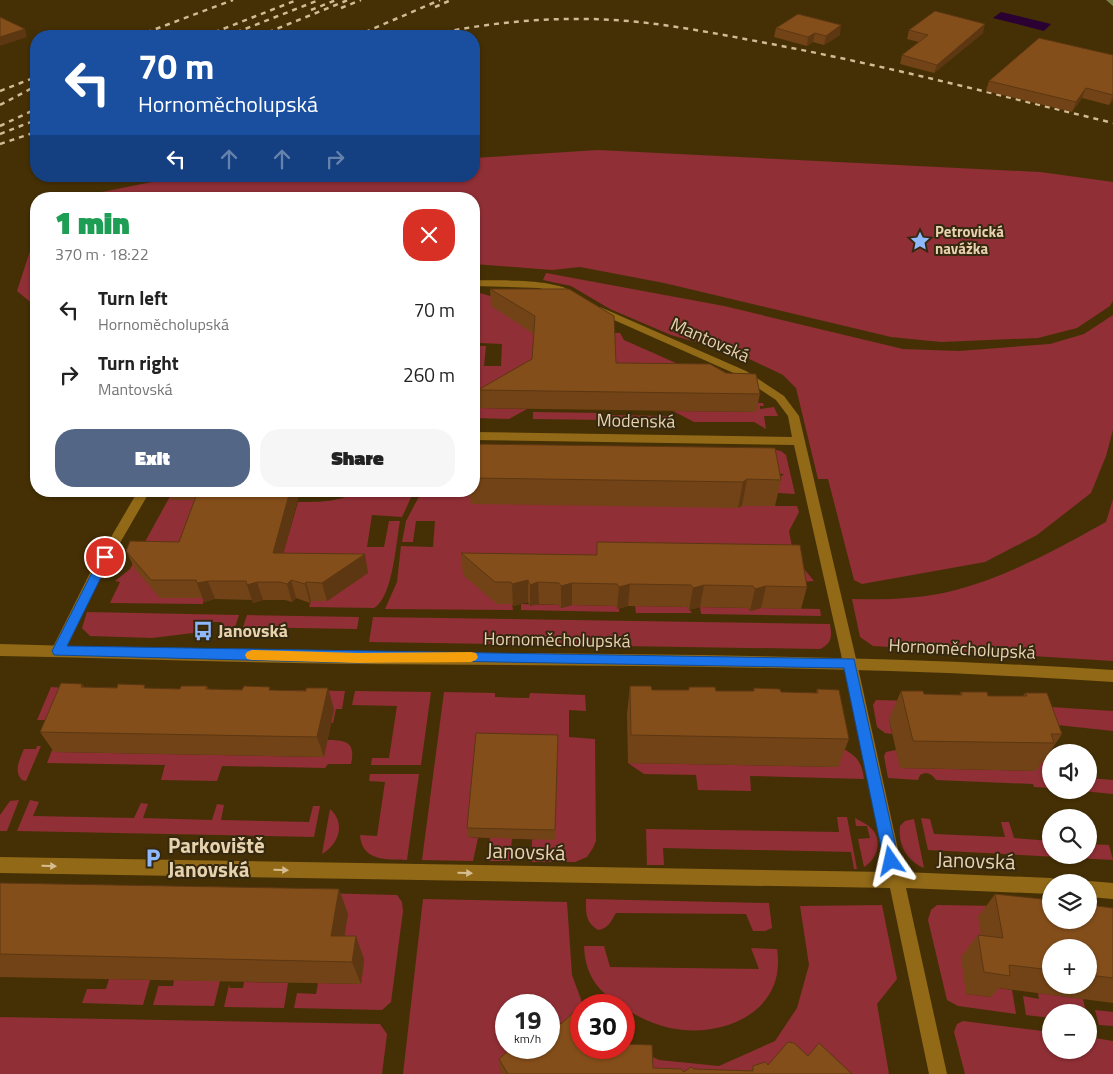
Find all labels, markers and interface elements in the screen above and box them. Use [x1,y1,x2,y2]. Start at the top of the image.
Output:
text: 70 m [138,39,214,93]
icon: left [55,50,120,115]
text: Hornoměcholupská [138,87,318,121]
icon: left [162,145,190,173]
icon: ahead [215,145,243,173]
icon: ahead [268,145,296,173]
icon: right [321,145,349,173]
text: 1 min [55,200,130,246]
button: close [403,209,455,261]
place label: Petrovická navážka [935,220,1004,260]
place icon: Petrovická navážka [909,230,931,252]
text: 370 m · 18:22 [55,242,149,266]
text: Turn left [98,283,168,312]
text: 70 m [414,295,455,324]
icon: left [55,296,83,324]
street label: Mantovská [666,310,754,369]
text: Hornoměcholupská [98,312,229,336]
text: Turn right [98,348,179,377]
text: 260 m [403,360,455,389]
icon: right [55,361,83,389]
text: Mantovská [98,377,173,401]
street label: Modenská [596,406,676,435]
button: Exit [55,429,250,487]
button: Share [260,429,455,487]
pin [84,536,126,578]
icon: arrive [91,543,119,571]
place label: Janovská [218,617,288,644]
bus stop icon: Janovská [192,620,214,642]
street label: Hornoměcholupská [483,625,631,654]
street label: Hornoměcholupská [888,631,1036,666]
map controls [1042,744,1097,1059]
button: sound [1042,744,1097,799]
button: search [1042,809,1097,864]
place label: Parkoviště Janovská [168,829,265,885]
street label: Janovská [486,834,567,868]
position arrow [864,834,916,886]
street label: Janovská [936,843,1017,877]
parking icon: Parkoviště Janovská [142,847,164,869]
one-way arrow [41,862,57,870]
one-way arrow [273,866,289,874]
one-way arrow [457,869,473,877]
button: layers [1042,874,1097,929]
button: + [1042,939,1097,994]
speed limit sign: 30 [570,994,635,1059]
text: 19 [513,1001,542,1039]
button: − [1042,1004,1097,1059]
text: km/h [514,1029,541,1048]

